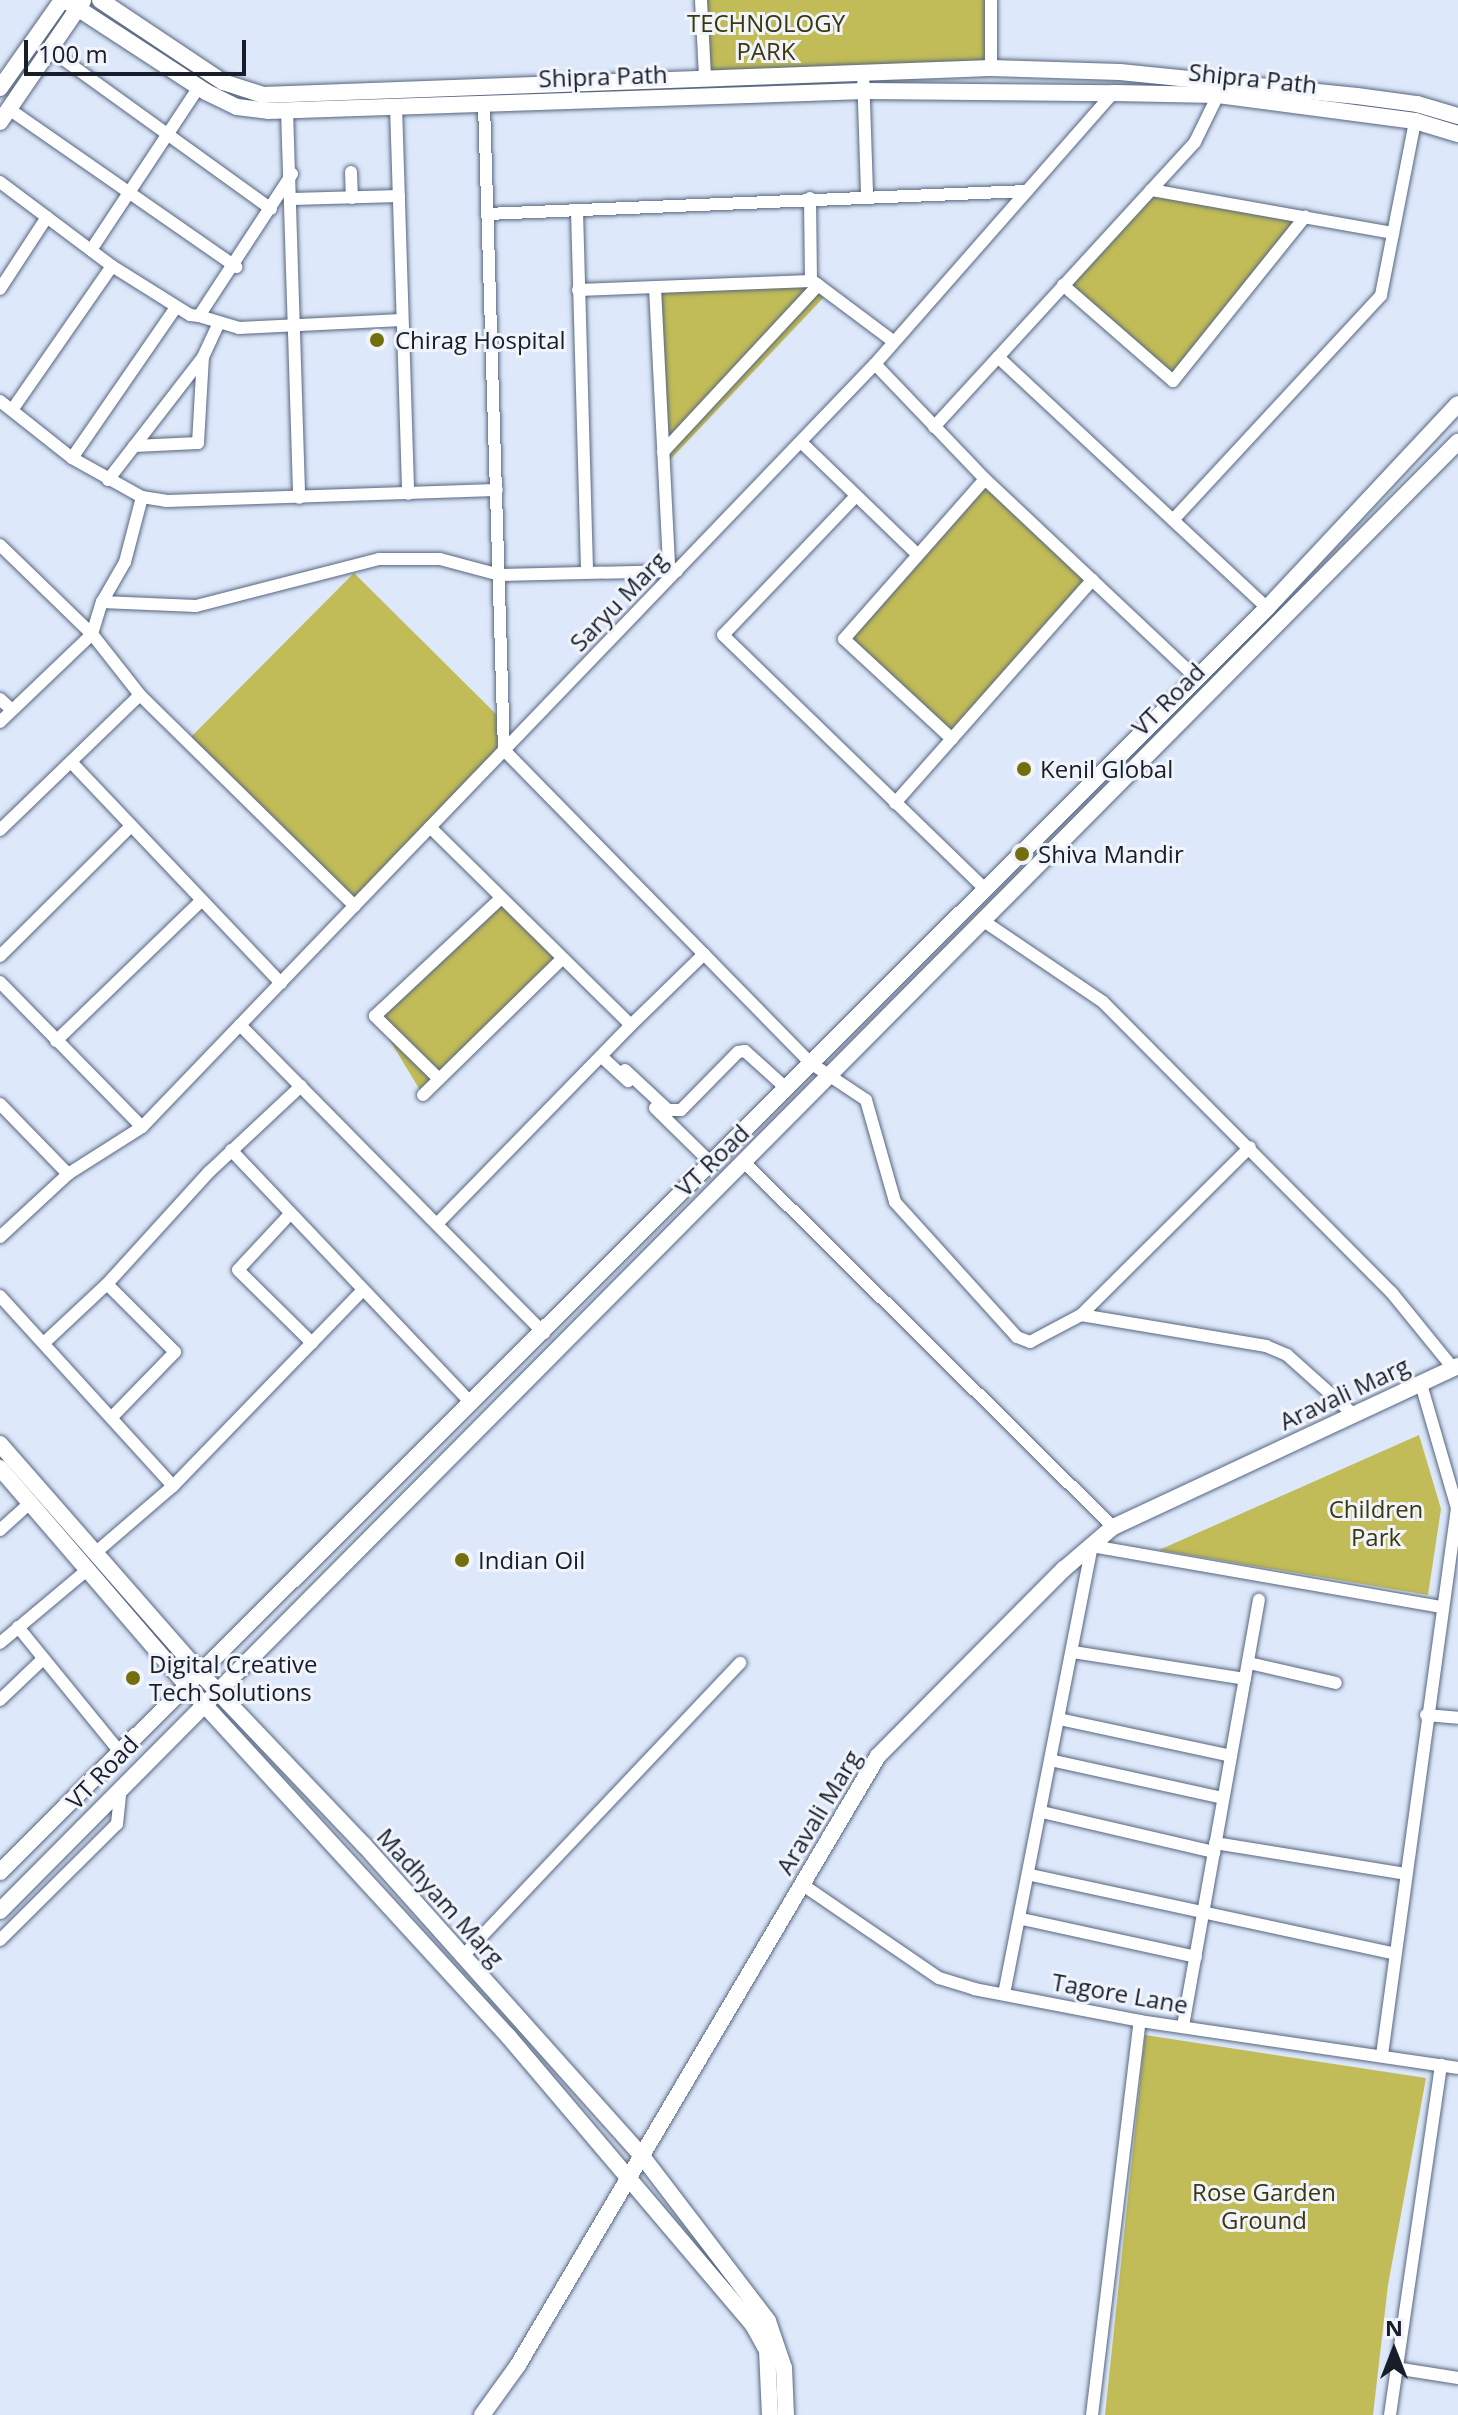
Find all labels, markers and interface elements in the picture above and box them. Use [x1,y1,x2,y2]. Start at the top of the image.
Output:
park label: TECHNOLOGY PARK [687,9,845,65]
scale bar [28,24,250,74]
text: 100 m [38,37,108,70]
street label: Shipra Path [1187,57,1319,99]
street label: Shipra Path [538,59,668,93]
place label: Chirag Hospital [395,326,566,354]
marker: Chirag Hospital [366,329,388,351]
street label: Saryu Marg [564,545,672,657]
street label: VT Road [1126,657,1210,741]
place label: Kenil Global [1040,755,1173,783]
marker: Kenil Global [1015,760,1033,778]
place label: Shiva Mandir [1038,840,1184,868]
marker: Shiva Mandir [1013,845,1031,863]
street label: VT Road [669,1118,755,1202]
street label: Aravali Marg [1275,1350,1413,1436]
park label: Children Park [1329,1495,1423,1551]
place label: Indian Oil [478,1546,585,1574]
marker: Indian Oil [453,1551,471,1569]
place label: Digital Creative Tech Solutions [149,1650,318,1706]
marker: Digital Creative Tech Solutions [124,1669,142,1687]
street label: VT Road [60,1729,144,1815]
street label: Aravali Marg [770,1745,866,1879]
street label: Madhyam Marg [371,1822,511,1972]
street label: Tagore Lane [1050,1967,1190,2019]
park label: Rose Garden Ground [1192,2178,1336,2234]
north arrow [1354,2311,1434,2391]
text: N [1385,2312,1403,2342]

